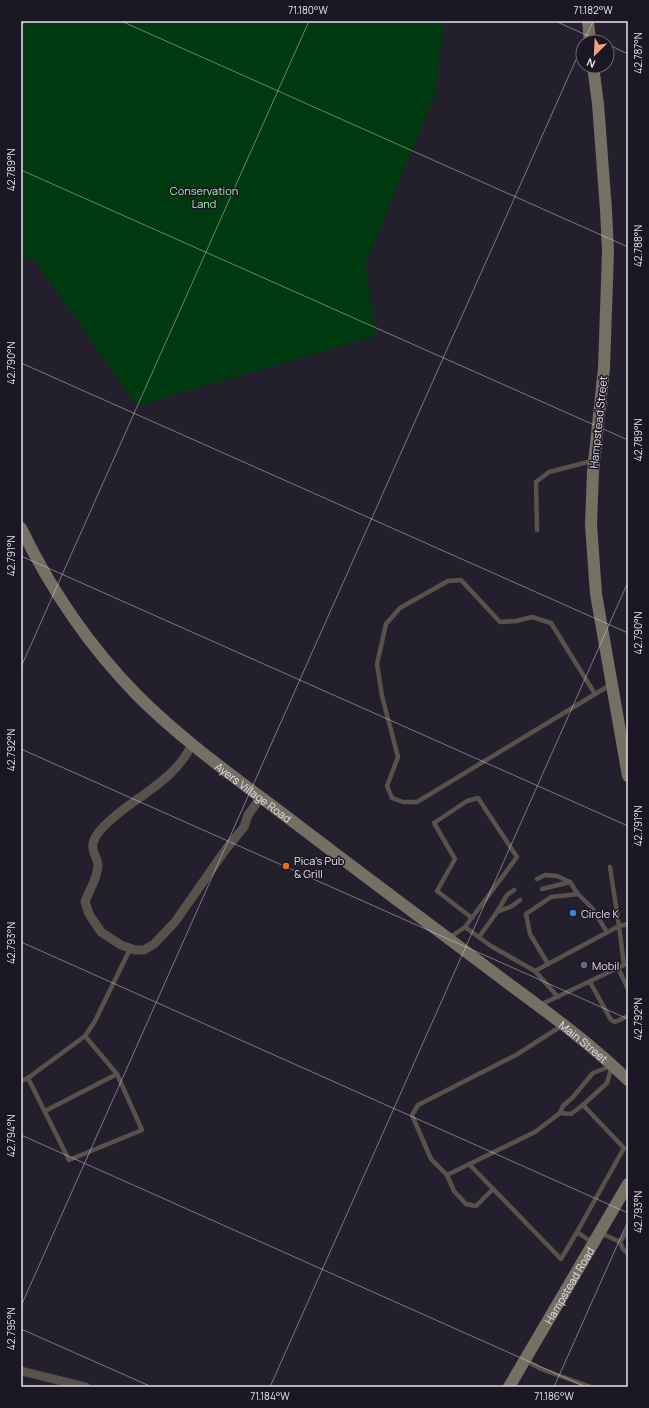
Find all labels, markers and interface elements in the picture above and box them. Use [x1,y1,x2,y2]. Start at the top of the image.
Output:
text: 71.180°W [288,3,328,17]
text: 71.182°W [573,3,613,17]
text: 42.787°N [631,32,645,74]
north arrow [575,34,615,74]
text: N [584,55,597,72]
text: 42.789°N [4,149,18,191]
park label: Conservation Land [170,183,238,211]
text: 42.788°N [631,225,645,267]
text: 42.790°N [4,341,18,384]
street label: Hampstead Street [586,375,610,469]
text: 42.789°N [631,419,645,461]
text: 42.791°N [4,536,18,576]
text: 42.790°N [631,611,645,654]
text: 42.792°N [4,729,18,771]
street label: Ayers Village Road [213,758,295,825]
text: 42.791°N [631,806,645,846]
place label: Pica's Pub & Grill [294,853,345,881]
marker: Pica's Pub & Grill [281,861,291,871]
place label: Circle K [581,906,619,921]
marker: Circle K [568,908,578,918]
text: 42.793°N [4,922,18,964]
place label: Mobil [592,958,619,973]
marker: Mobil [579,960,589,970]
text: 42.792°N [631,998,645,1040]
street label: Main Street [556,1017,612,1066]
text: 42.794°N [4,1115,18,1157]
text: 42.793°N [631,1191,645,1233]
street label: Hampstead Road [540,1244,597,1326]
text: 42.795°N [4,1308,18,1350]
text: 71.184°W [250,1389,290,1403]
text: 71.186°W [534,1389,574,1403]

